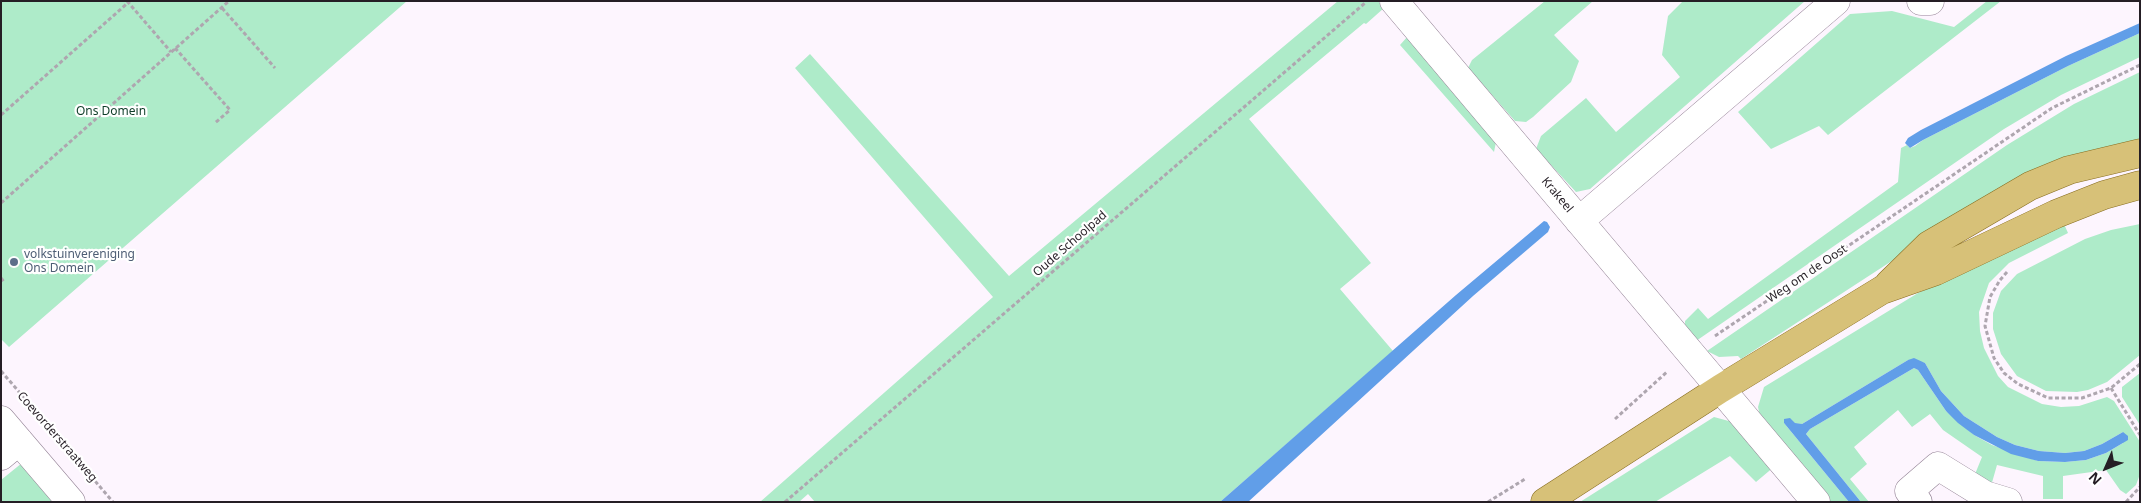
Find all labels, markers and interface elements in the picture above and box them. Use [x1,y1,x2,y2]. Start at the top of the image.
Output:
park label: Ons Domein [76,105,146,119]
street label: Krakeel [1538,174,1576,216]
street label: Oude Schoolpad [1030,208,1110,280]
street label: Weg om de Oost [1764,242,1850,306]
place label: volkstuinvereniging Ons Domein [24,248,135,276]
marker: volkstuinvereniging Ons Domein [8,256,20,268]
street label: Coevorderstraatweg [14,389,100,485]
north arrow [2081,443,2131,493]
text: N [2084,468,2106,489]

